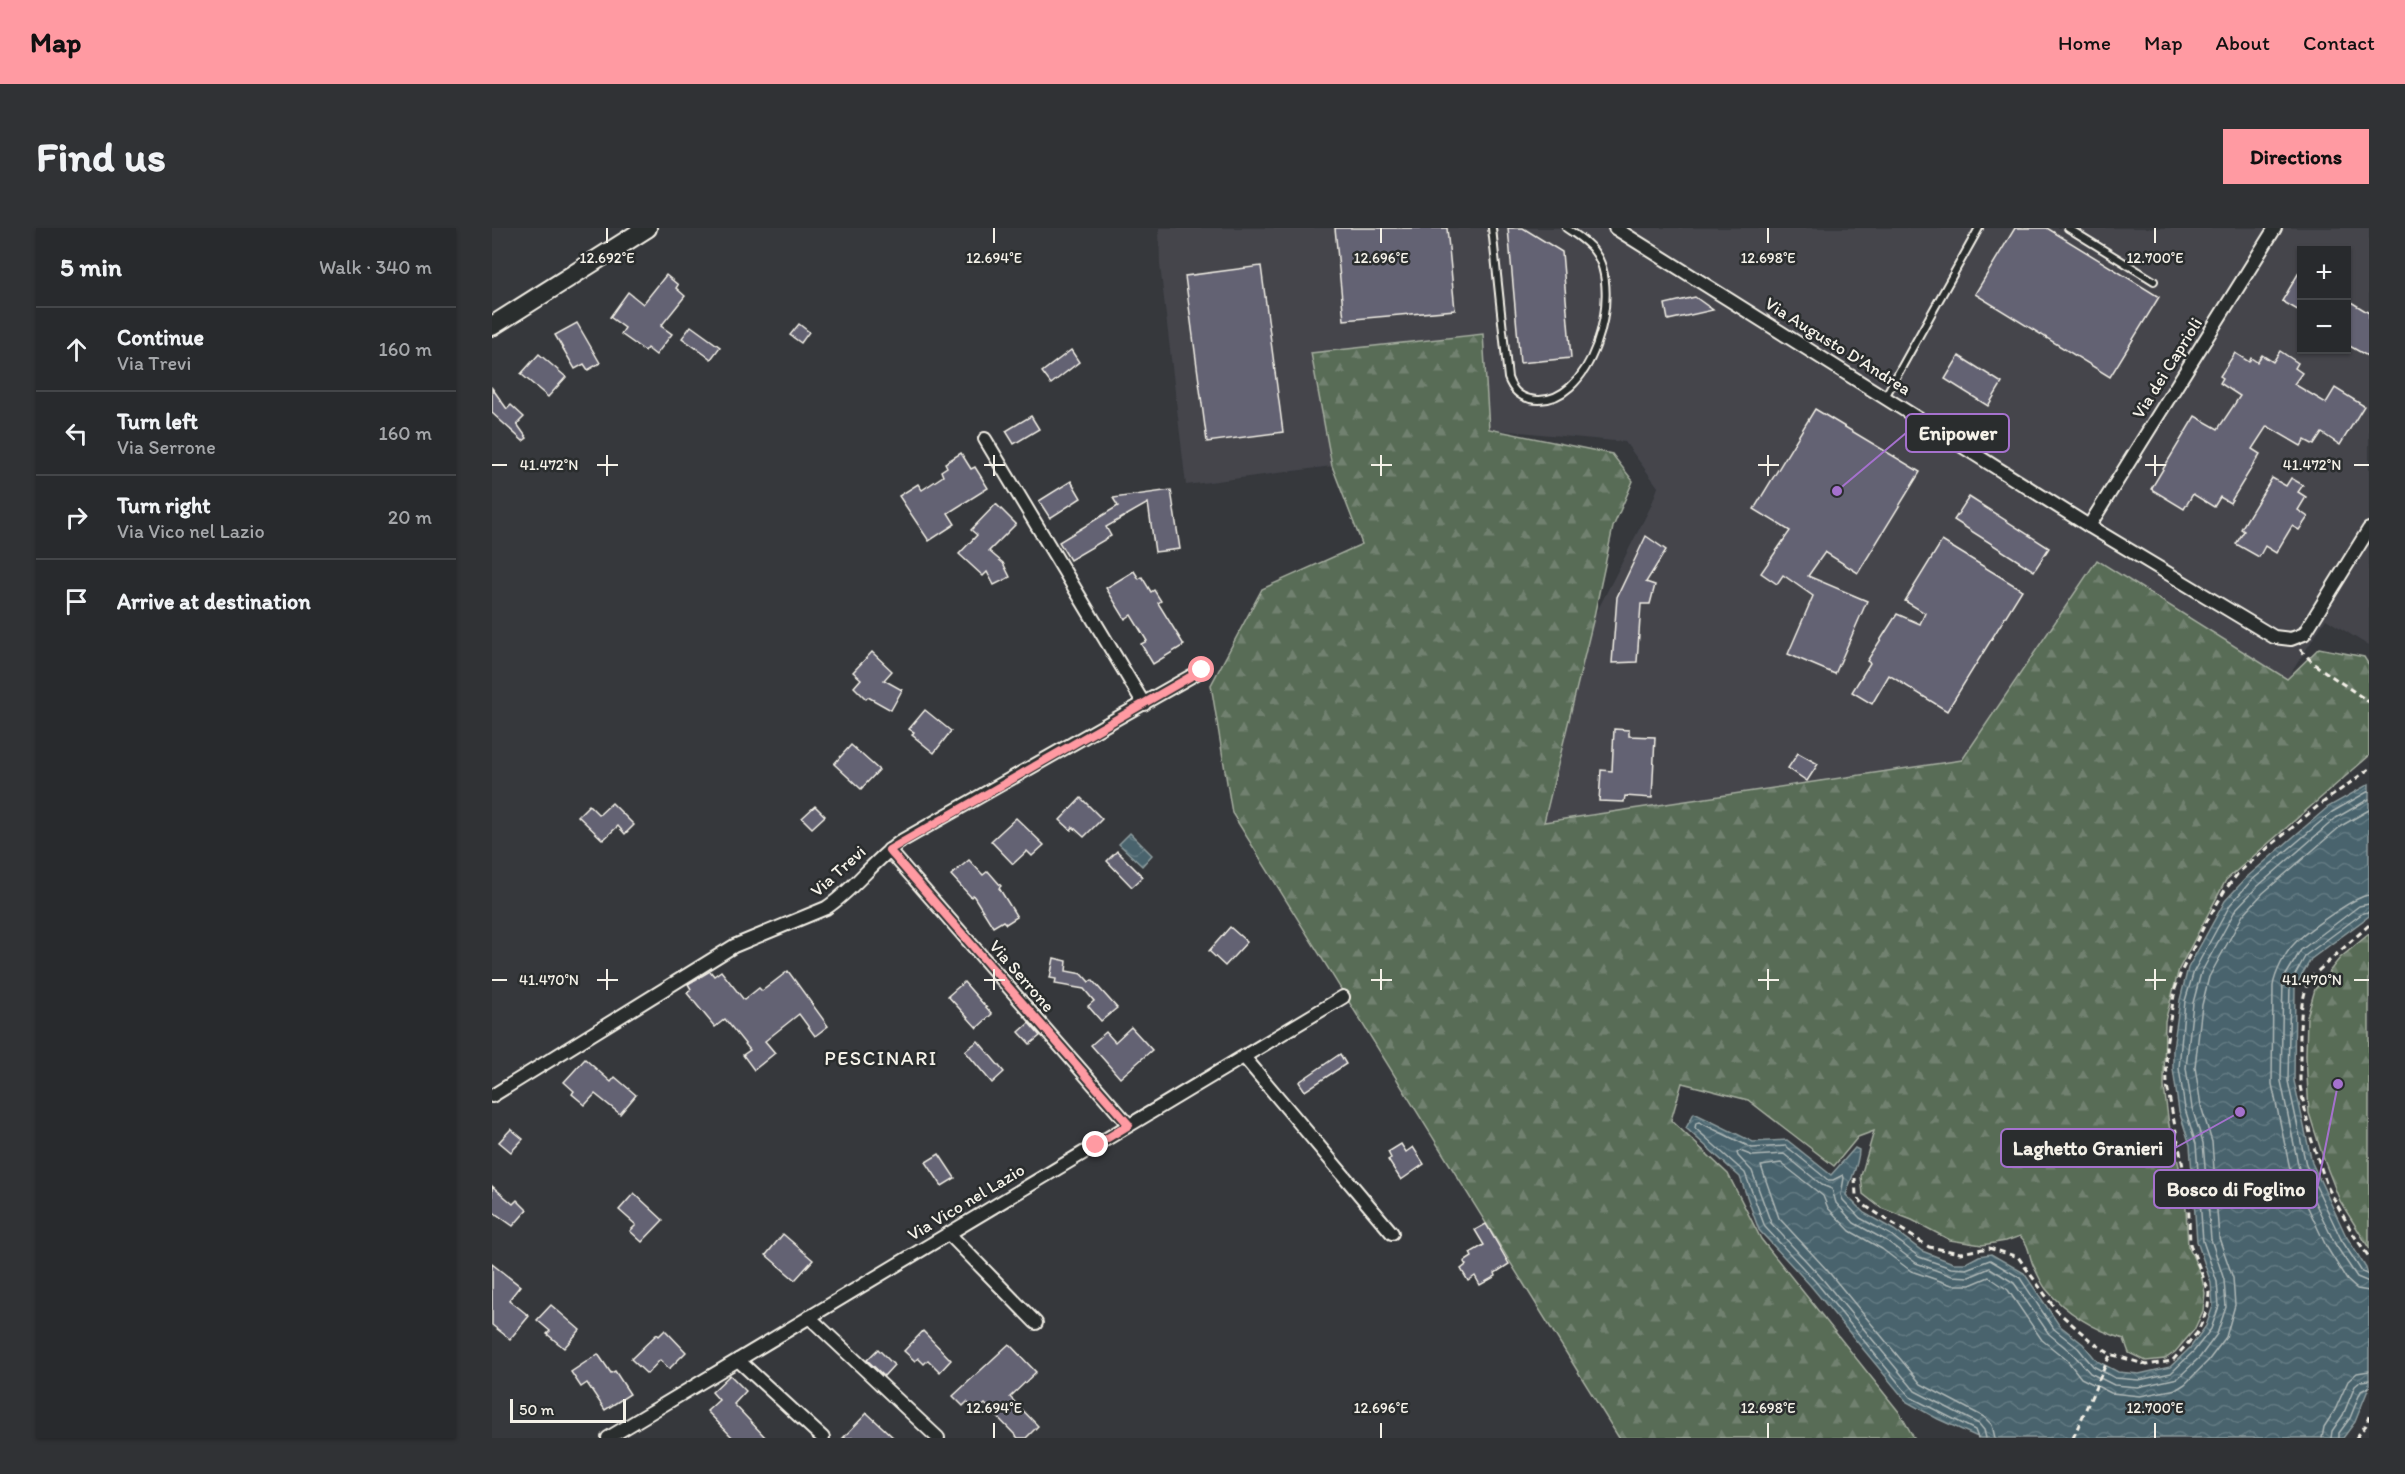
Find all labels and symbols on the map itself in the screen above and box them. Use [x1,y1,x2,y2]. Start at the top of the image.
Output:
text: 12.692°E [580,249,634,267]
text: 12.694°E [966,249,1022,267]
text: 12.696°E [1354,249,1408,267]
text: 12.698°E [1740,249,1796,267]
text: 12.700°E [2126,249,2184,267]
street label: Via Augusto D'Andrea [1761,292,1915,400]
street label: Via dei Caprioli [2127,313,2207,423]
callout: Enipower [1906,414,2009,452]
text: Enipower [1919,421,1998,446]
text: 41.472°N [520,456,578,474]
text: 41.472°N [2283,456,2341,474]
route start [1188,656,1214,682]
street label: Via Trevi [806,840,870,902]
street label: Via Serrone [985,935,1059,1017]
text: 41.470°N [519,971,579,989]
text: 41.470°N [2282,971,2342,989]
district label: PESCINARI [824,1046,938,1070]
callout: Laghetto Granieri [2001,1129,2175,1167]
route end [1082,1131,1108,1157]
text: Laghetto Granieri [2013,1136,2163,1161]
street label: Via Vico nel Lazio [903,1158,1029,1246]
callout: Bosco di Foglino [2154,1170,2317,1208]
text: Bosco di Foglino [2167,1177,2305,1202]
scale bar [510,1396,626,1424]
text: 12.694°E [966,1399,1022,1417]
text: 12.696°E [1354,1399,1408,1417]
text: 12.698°E [1740,1399,1796,1417]
text: 12.700°E [2126,1399,2184,1417]

